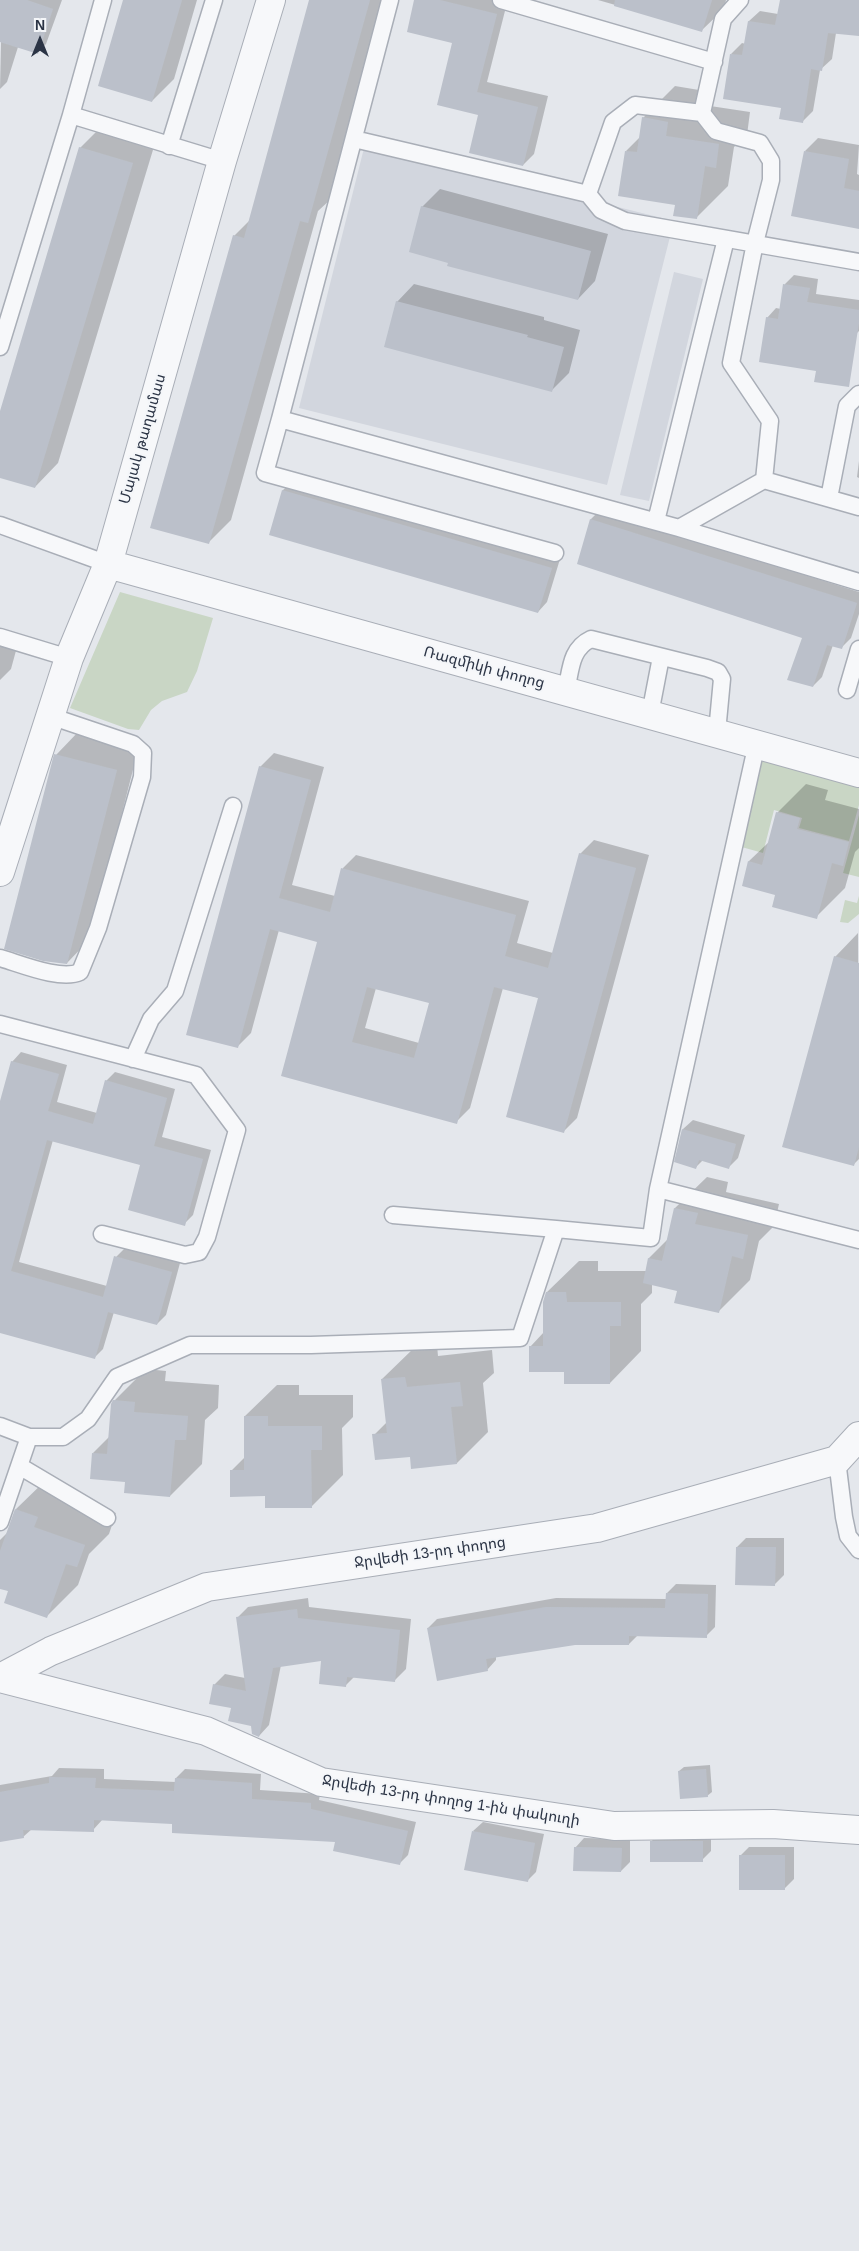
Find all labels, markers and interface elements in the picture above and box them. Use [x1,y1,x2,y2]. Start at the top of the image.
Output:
north arrow [15,15,65,65]
text: N [35,17,45,33]
street label: Մայակ թաղամաս [116,372,170,506]
street label: Ռազմիկի փողոց [421,643,547,693]
street label: Ջրվեժի 13-րդ փողոց [353,1533,507,1573]
street label: Ջրվեժի 13-րդ փողոց 1-ին փակուղի [321,1772,581,1830]

